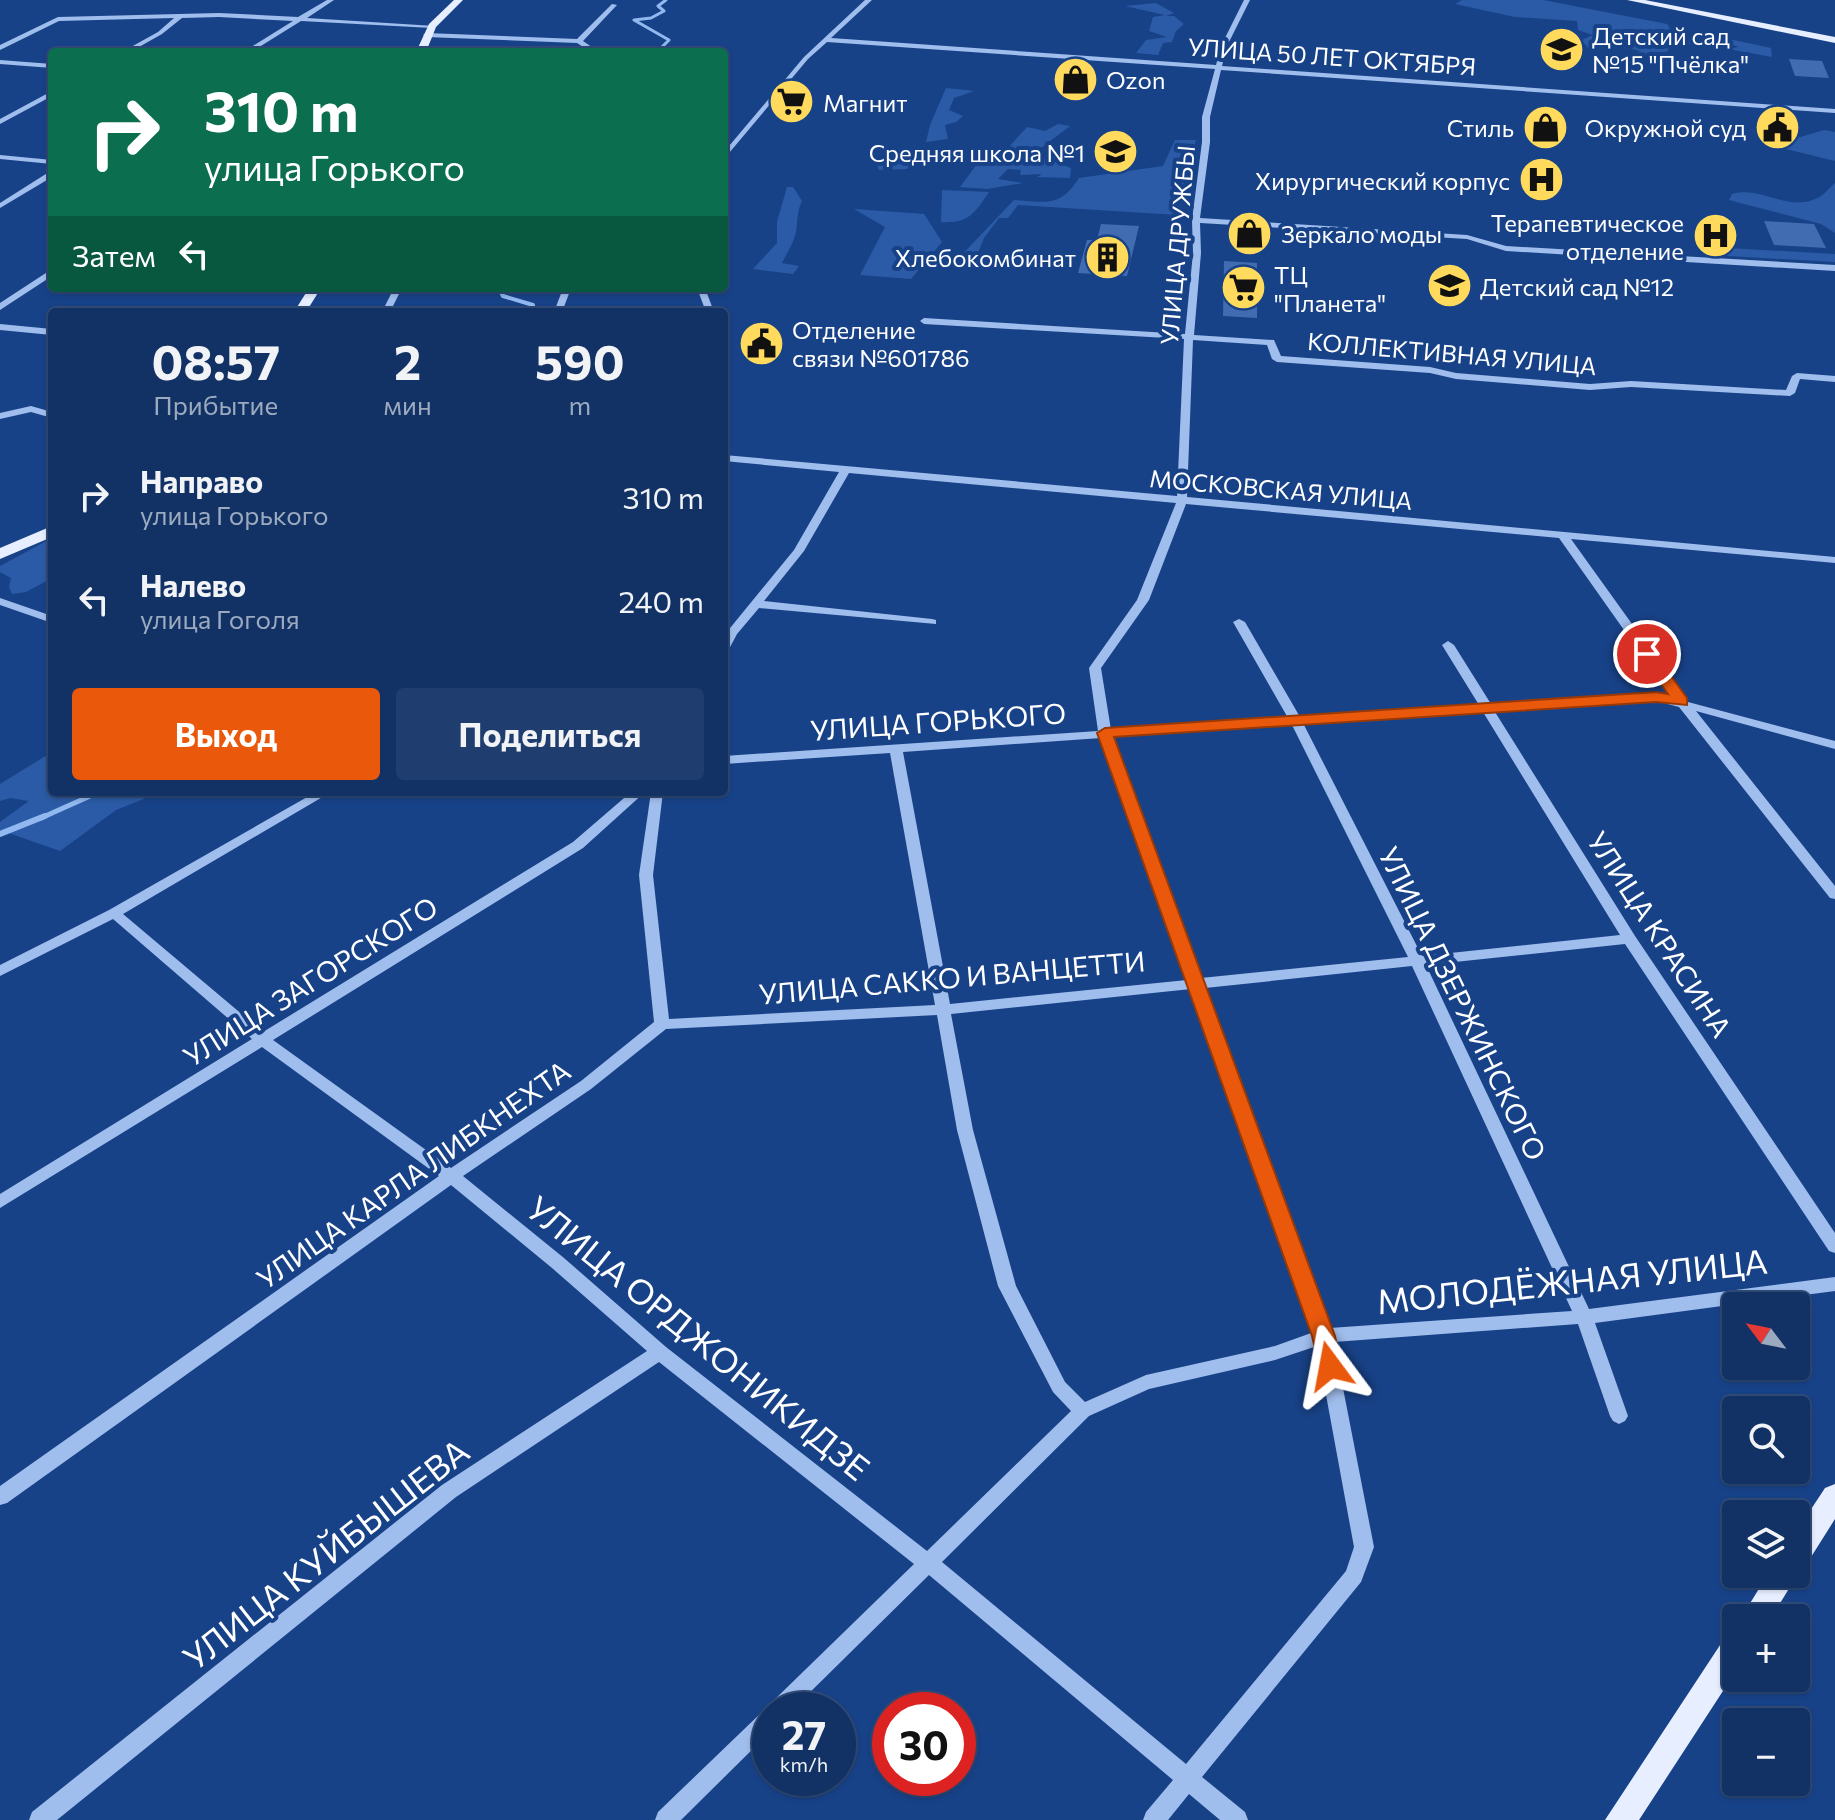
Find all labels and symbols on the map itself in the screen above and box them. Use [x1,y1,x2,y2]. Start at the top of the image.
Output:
place label: Детский сад №15 "Пчёлка" [1592,21,1749,78]
school or university icon: Детский сад №15 "Пчёлка" [1537,25,1585,73]
street label: УЛИЦА 50 ЛЕТ ОКТЯБРЯ [1187,31,1477,81]
shop icon: Ozon [1051,55,1099,103]
place label: Ozon [1106,65,1166,94]
supermarket icon: Магнит [768,78,816,126]
place label: Магнит [823,88,907,117]
shop icon: Стиль [1521,103,1569,151]
public building icon: Окружной суд [1753,103,1801,151]
place label: Стиль [1447,113,1514,142]
place label: Окружной суд [1584,113,1746,142]
school or university icon: Средняя школа №1 [1092,128,1140,176]
place label: Средняя школа №1 [869,138,1085,167]
street label: УЛИЦА ДРУЖБЫ [1154,144,1200,346]
hospital icon: Хирургический корпус [1517,156,1565,204]
place label: Хирургический корпус [1255,166,1510,195]
place label: Терапевтическое отделение [1491,208,1684,265]
shop icon: Зеркало моды [1226,209,1274,257]
hospital icon: Терапевтическое отделение [1691,212,1739,260]
place label: Зеркало моды [1281,219,1442,248]
building icon: Хлебокомбинат [1083,233,1131,281]
place label: Хлебокомбинат [895,243,1076,272]
place label: ТЦ "Планета" [1274,260,1386,317]
school or university icon: Детский сад №12 [1425,262,1473,310]
supermarket icon: ТЦ "Планета" [1219,264,1267,312]
place label: Детский сад №12 [1480,272,1674,301]
place label: Отделение связи №601786 [792,315,970,372]
public building icon: Отделение связи №601786 [737,319,785,367]
street label: КОЛЛЕКТИВНАЯ УЛИЦА [1306,326,1598,380]
street label: МОСКОВСКАЯ УЛИЦА [1148,463,1414,515]
pin [1613,620,1681,688]
street label: УЛИЦА ГОРЬКОГО [809,695,1067,747]
street label: УЛИЦА КРАСИНА [1581,825,1739,1043]
street label: УЛИЦА ДЗЕРЖИНСКОГО [1372,841,1554,1165]
street label: УЛИЦА ЗАГОРСКОГО [177,889,443,1073]
street label: УЛИЦА САККО И ВАНЦЕТТИ [757,943,1147,1011]
street label: УЛИЦА КАРЛА ЛИБКНЕХТА [250,1053,576,1295]
street label: УЛИЦА ОРДЖОНИКИДЗЕ [519,1186,879,1488]
street label: МОЛОДЁЖНАЯ УЛИЦА [1375,1239,1769,1321]
north arrow [1722,1292,1810,1380]
position arrow [1288,1324,1372,1408]
street label: УЛИЦА КУЙБЫШЕВА [174,1428,476,1678]
speed limit sign: 30 [872,1692,976,1796]

